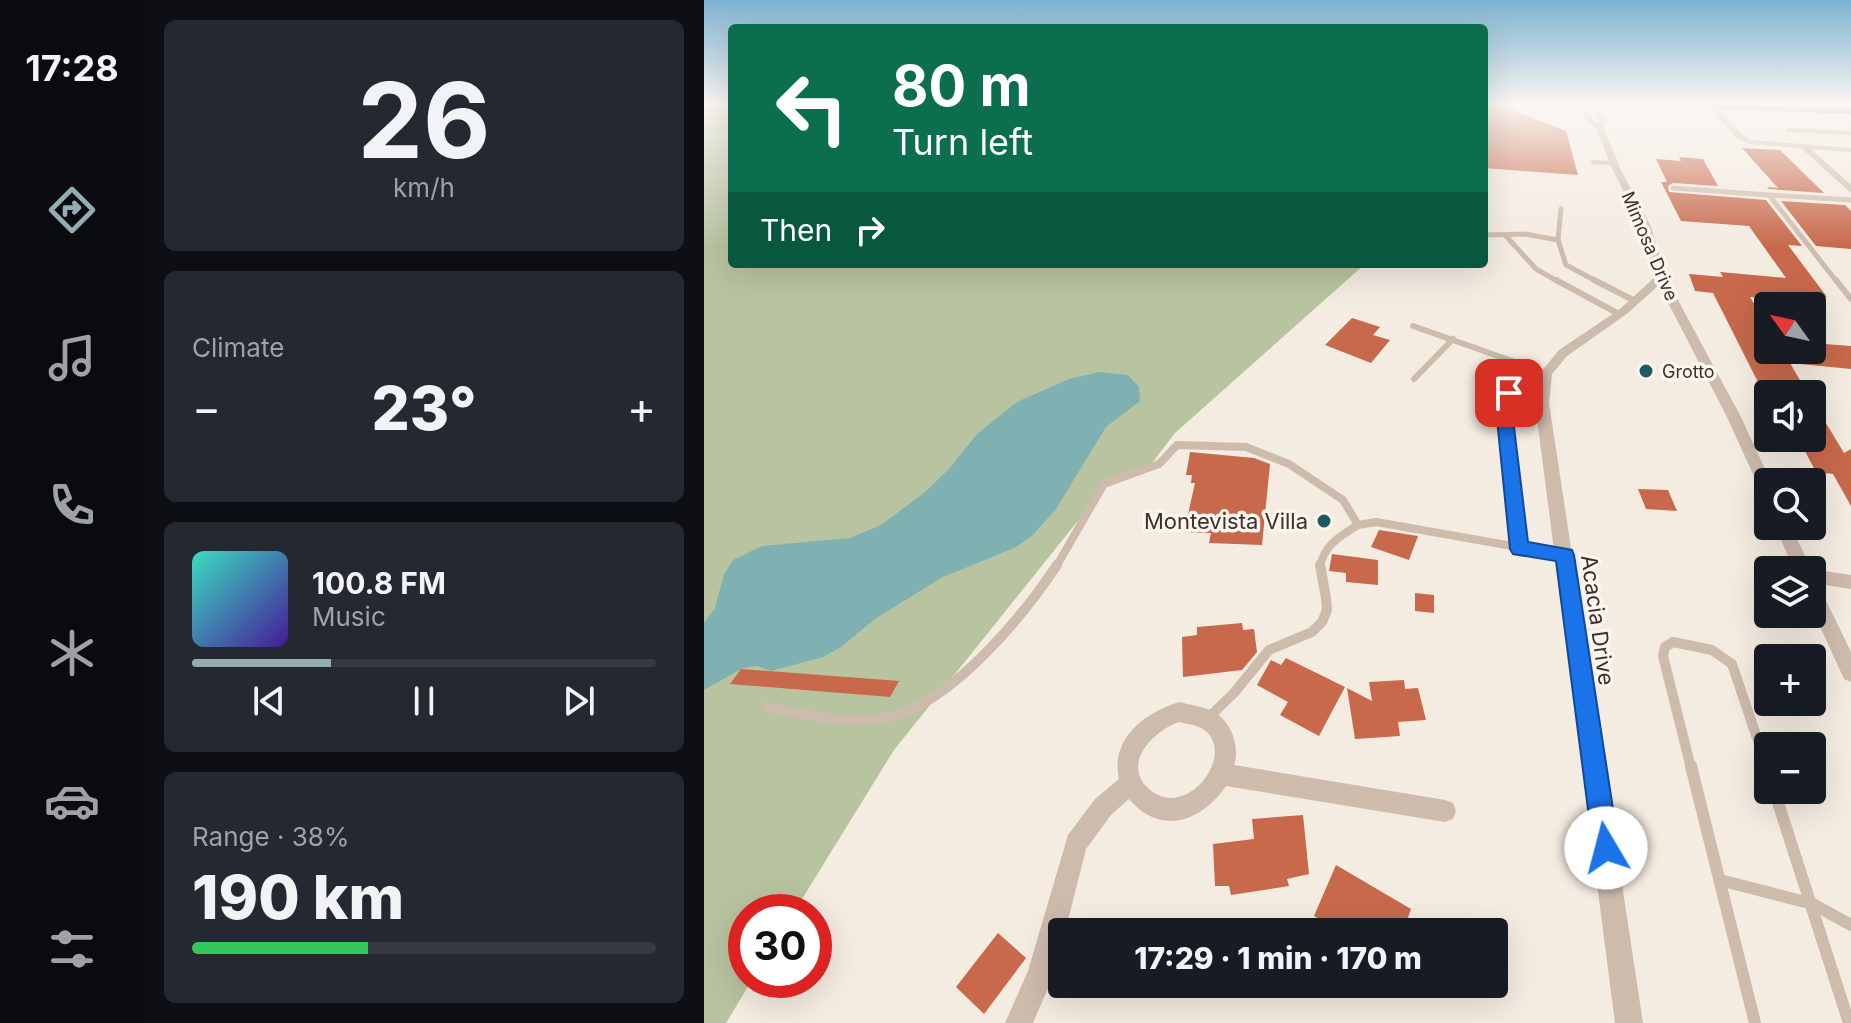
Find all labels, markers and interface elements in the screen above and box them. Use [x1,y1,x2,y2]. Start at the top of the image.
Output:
text: 17:28 [25,46,119,90]
text: 80 m [892,52,1031,120]
icon: left [760,56,864,160]
text: 26 [357,57,491,183]
text: Turn left [892,120,1033,164]
text: km/h [393,172,455,203]
icon: directions [44,182,100,238]
street label: Mimosa Drive [1618,188,1682,304]
icon: right [848,208,892,252]
text: Then [760,212,832,248]
north arrow [1754,292,1826,364]
map controls [1754,292,1826,804]
icon: music [44,330,100,386]
text: Climate [192,332,284,363]
pin [1475,359,1543,427]
place label: Grotto [1662,361,1715,382]
marker: Grotto [1637,362,1655,380]
icon: arrive [1487,371,1531,415]
text: 23° [371,372,477,444]
button: sound [1754,380,1826,452]
text: − [192,381,221,435]
text: + [627,381,656,435]
button: search [1754,468,1826,540]
icon: phone [44,477,100,533]
place label: Montevista Villa [1144,508,1308,534]
marker: Montevista Villa [1315,512,1333,530]
street label: Acacia Drive [1576,553,1620,687]
button: layers [1754,556,1826,628]
text: 100.8 FM [312,565,446,601]
text: Music [312,601,386,632]
icon: climate [44,625,100,681]
button: + [1754,644,1826,716]
icon: previous [247,679,291,723]
icon: pause [402,679,446,723]
icon: next [557,679,601,723]
button: − [1754,732,1826,804]
icon: car [44,773,100,829]
position arrow [1564,806,1648,890]
text: Range · 38% [192,821,349,852]
text: 190 km [192,861,404,933]
speed limit sign: 30 [728,894,832,998]
icon: filters [44,921,100,977]
text: 17:29 · 1 min · 170 m [1134,940,1422,976]

